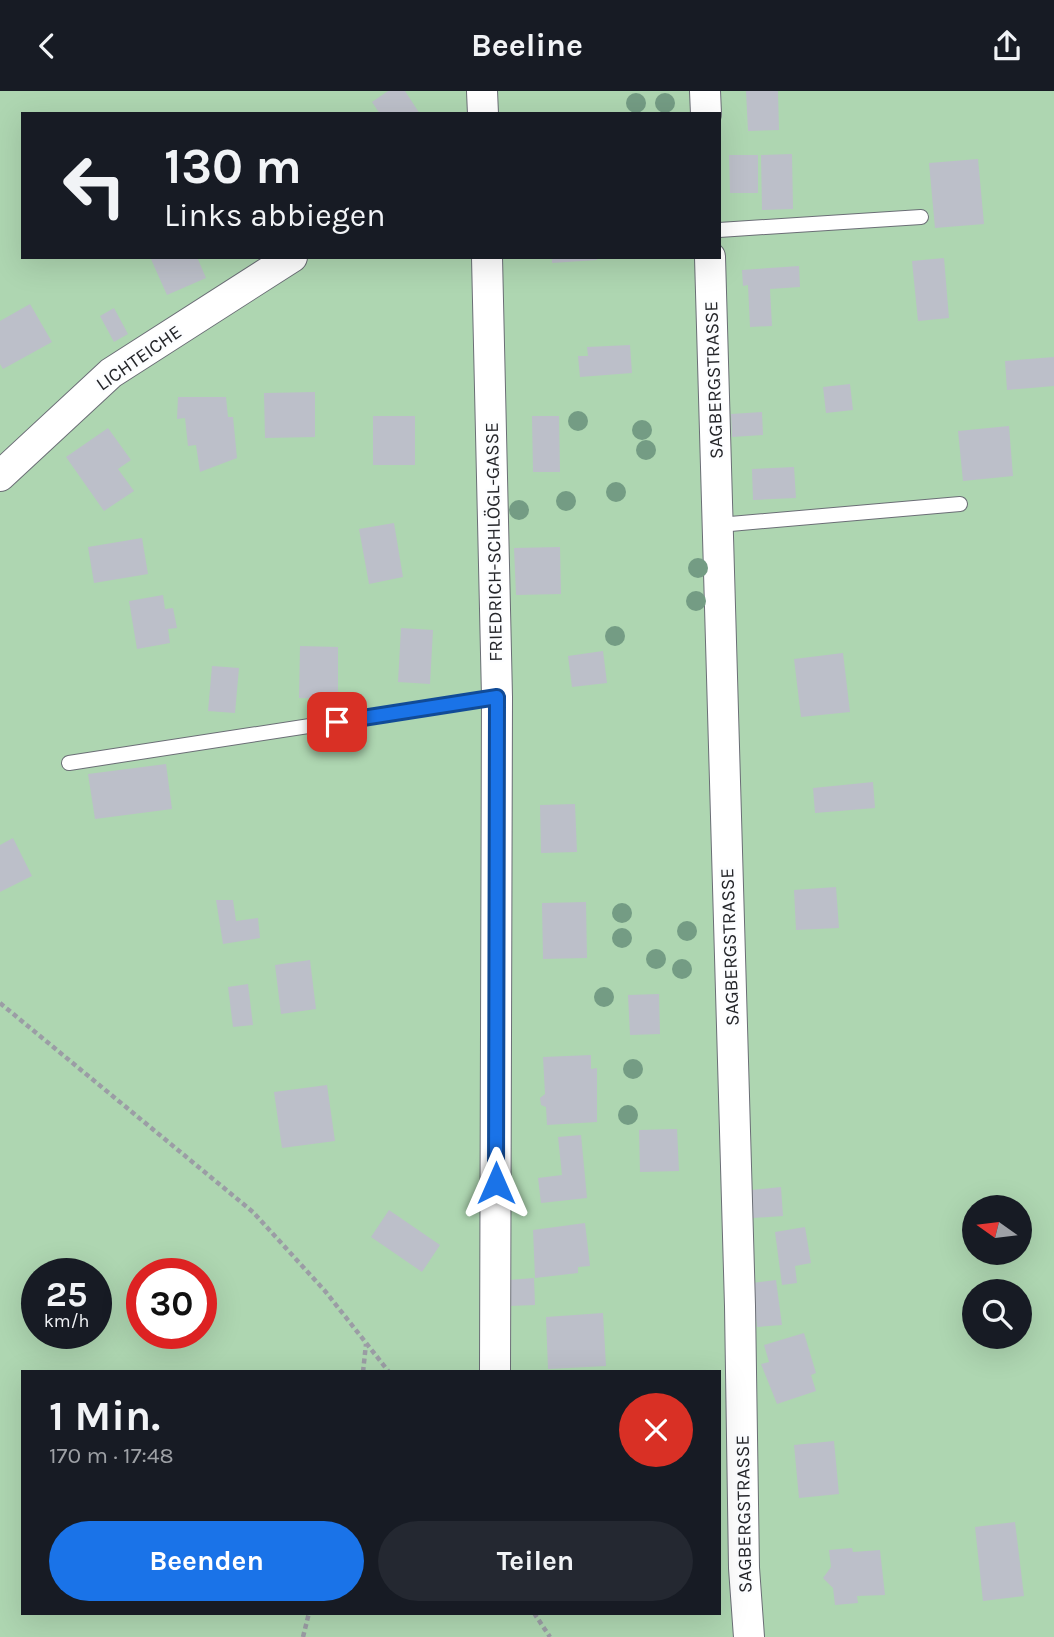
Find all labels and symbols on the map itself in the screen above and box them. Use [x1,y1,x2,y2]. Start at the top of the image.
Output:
street label: SAGBERGSTRASSE [700,301,728,459]
street label: LICHTEICHE [92,321,186,395]
street label: FRIEDRICH-SCHLÖGL-GASSE [481,422,507,662]
pin [307,692,367,752]
street label: SAGBERGSTRASSE [716,868,744,1026]
position arrow [459,1146,533,1220]
north arrow [962,1195,1032,1265]
speed limit sign: 30 [126,1258,217,1349]
street label: SAGBERGSTRASSE [732,1435,756,1593]

